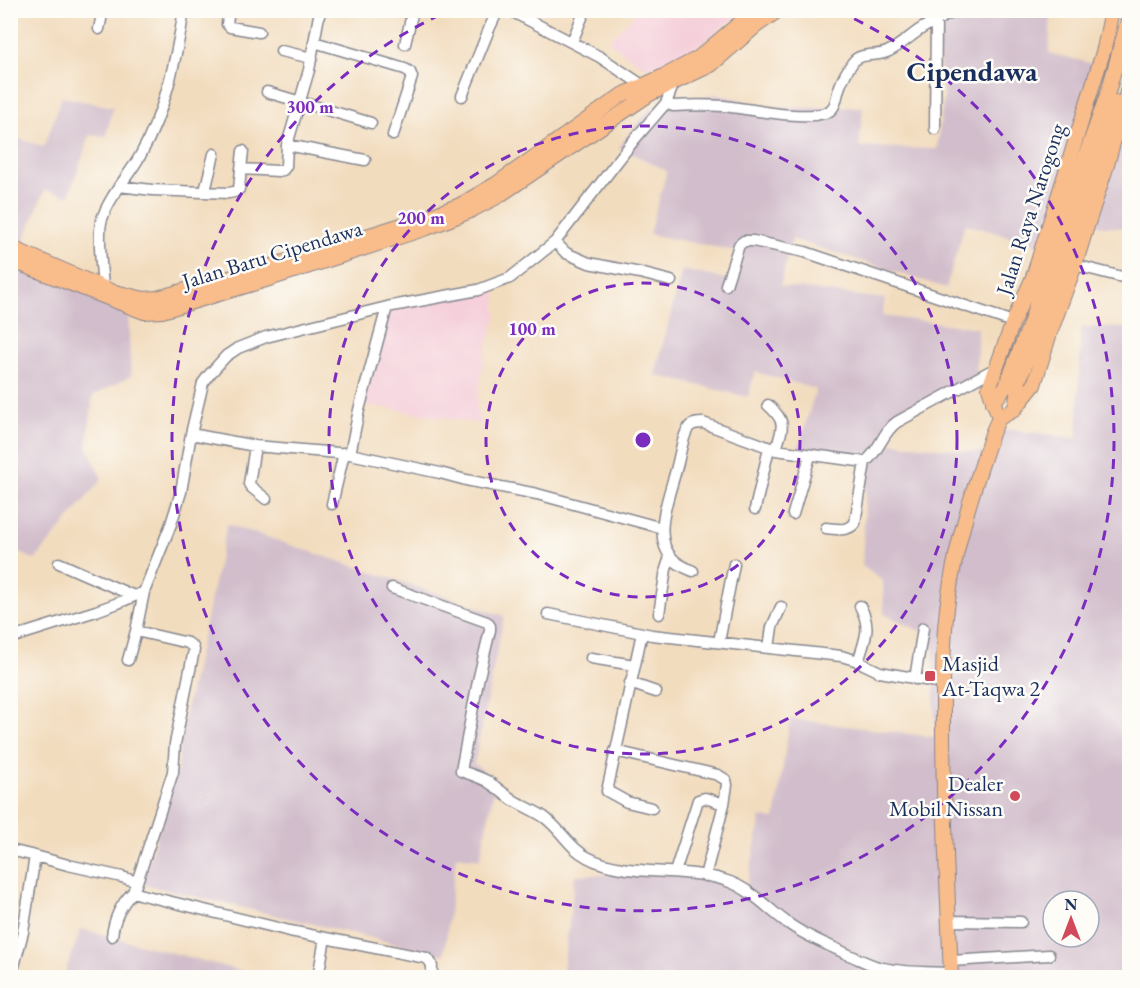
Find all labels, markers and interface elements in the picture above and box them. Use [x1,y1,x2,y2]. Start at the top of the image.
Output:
district label: Cipendawa [907,53,1038,89]
text: 300 m [286,95,334,118]
street label: Jalan Raya Narogong [988,119,1072,301]
text: 200 m [397,206,445,229]
street label: Jalan Baru Cipendawa [177,213,366,296]
text: 100 m [508,317,556,340]
centre of rings [633,430,653,450]
place label: Masjid At-Taqwa 2 [941,649,1040,703]
marker: Masjid At-Taqwa 2 [923,669,937,683]
place label: Dealer Mobil Nissan [889,769,1004,823]
marker: Dealer Mobil Nissan [1008,789,1022,803]
north arrow [1041,889,1101,949]
text: N [1065,894,1078,915]

